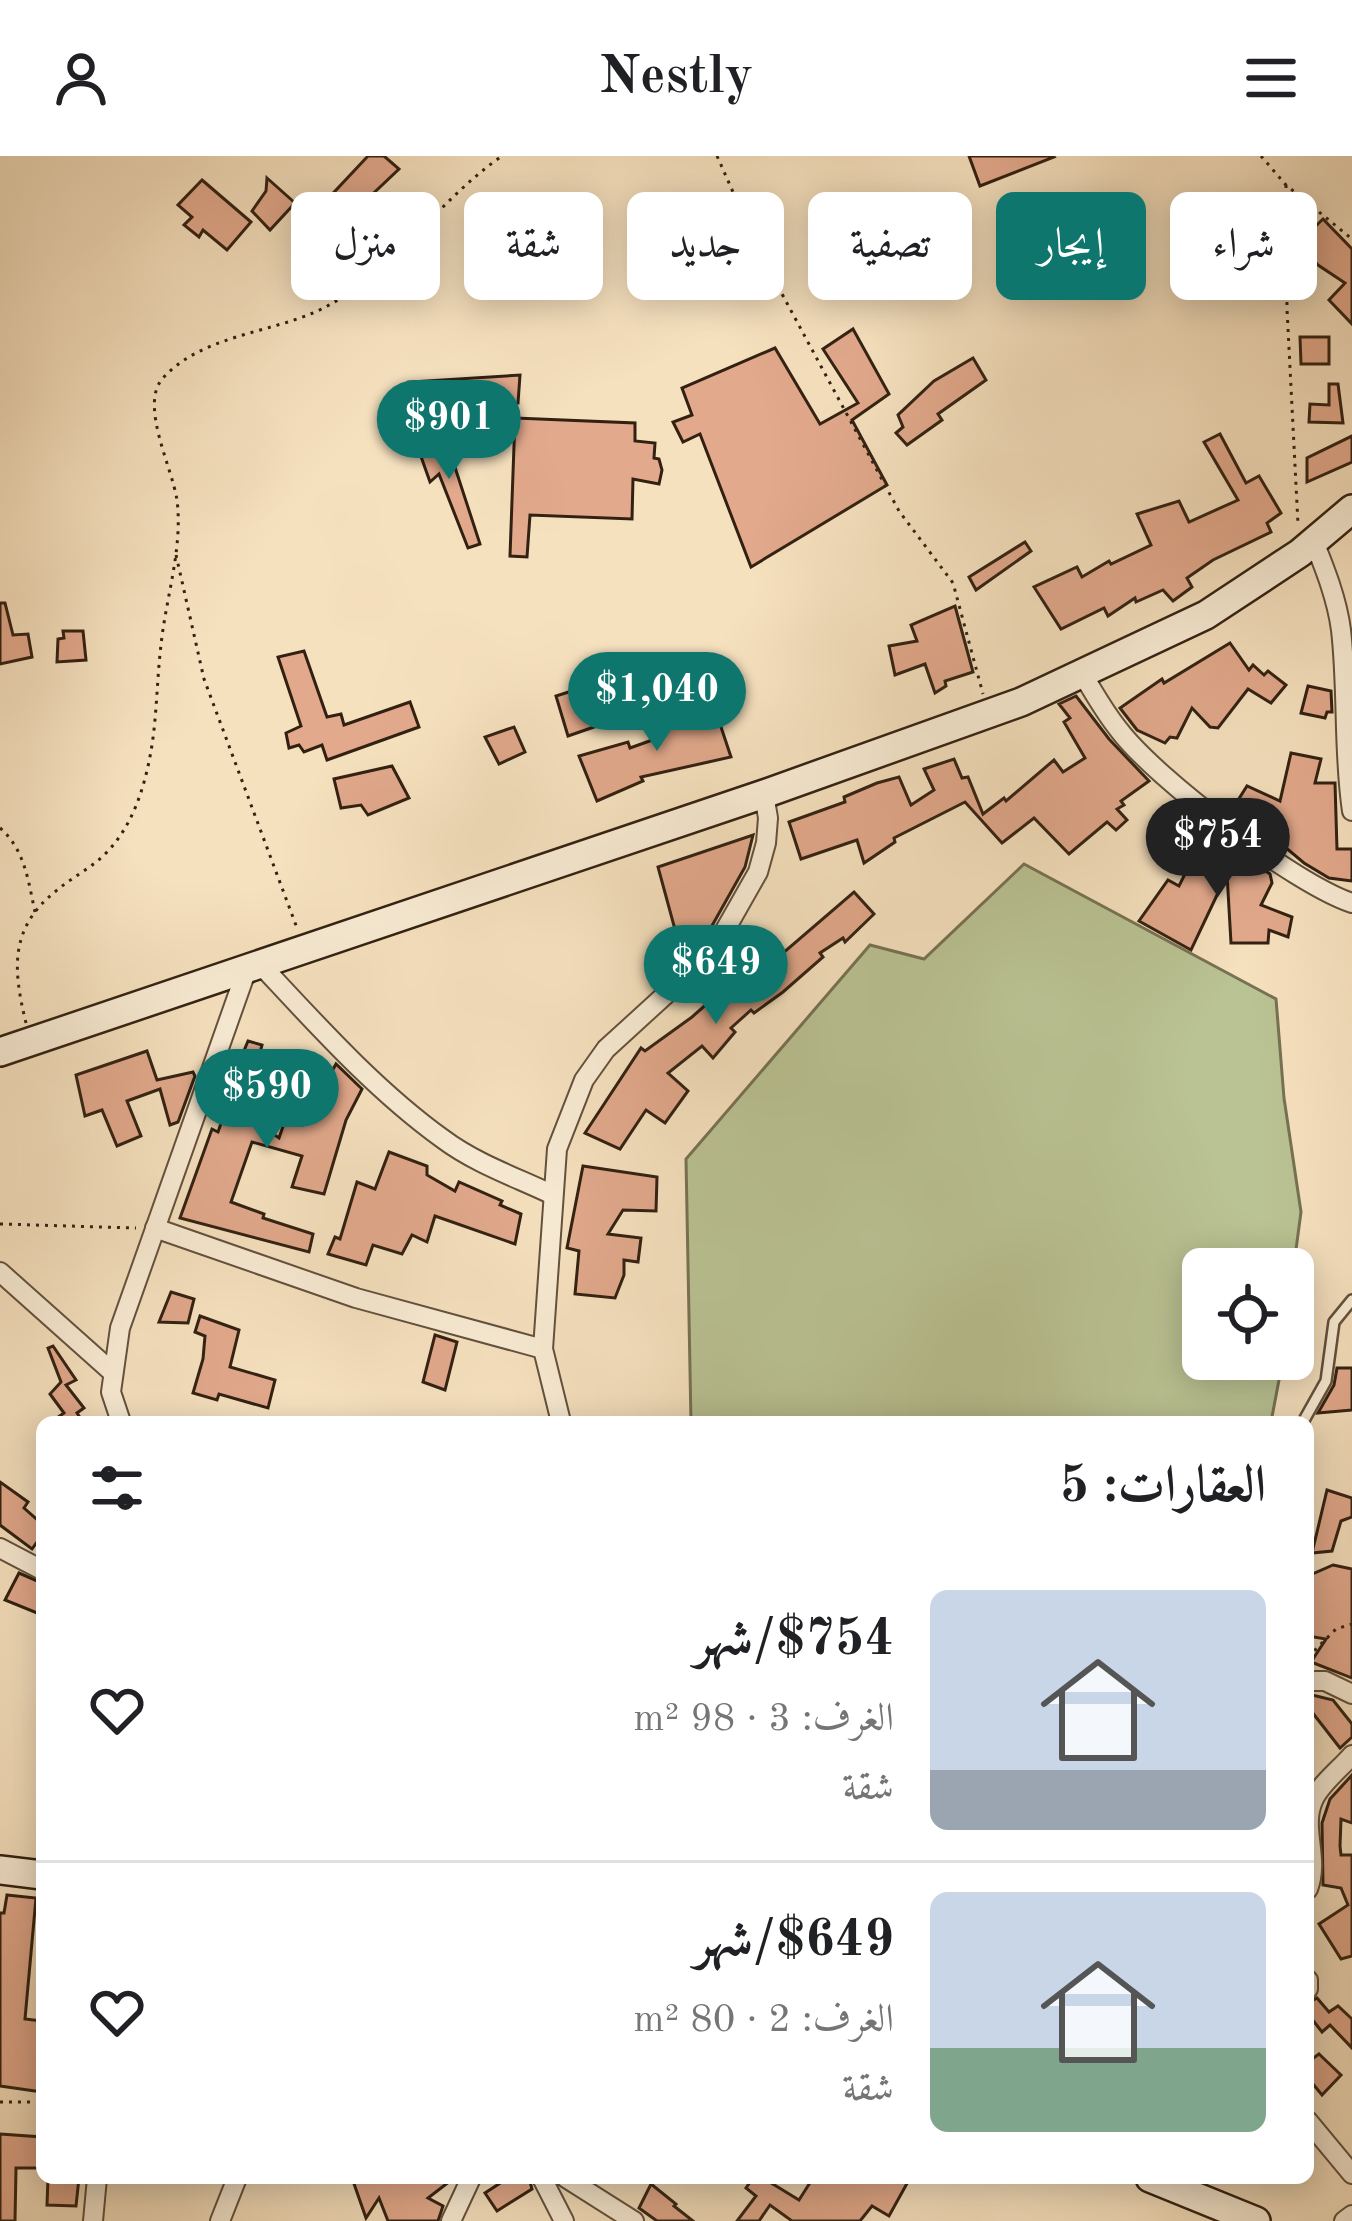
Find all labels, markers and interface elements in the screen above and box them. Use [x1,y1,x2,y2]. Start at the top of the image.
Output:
icon: person [48,45,114,111]
icon: menu [1238,45,1304,111]
text: Nestly [599,51,753,105]
chip: منزل [291,192,440,300]
chip: شقة [464,192,603,300]
chip: جديد [627,192,784,300]
chip: تصفية [808,192,972,300]
chip: إيجار [996,192,1146,300]
chip: شراء [1170,192,1317,300]
pin: $901 [378,380,520,482]
text: $901 [404,399,494,438]
pin: $1,040 [559,652,755,754]
text: $1,040 [595,671,719,710]
pin: $754 [1147,798,1289,900]
text: $754 [1173,817,1263,856]
pin: $649 [645,925,787,1027]
text: $649 [671,944,761,983]
pin: $590 [196,1049,338,1151]
text: $590 [222,1068,312,1107]
map controls [1182,1248,1314,1380]
button: locate [1182,1248,1314,1380]
icon: filters [84,1455,150,1521]
text: العقارات: 5 [1060,1462,1266,1513]
text: $754/شهر [694,1615,894,1666]
icon: home [1026,1638,1170,1782]
icon: heart [84,1677,150,1743]
text: الغرف: 3 · 98 m² [634,1700,894,1739]
text: شقة [842,1769,894,1808]
text: $649/شهر [694,1916,894,1967]
icon: home [1026,1940,1170,2084]
icon: heart [84,1979,150,2045]
text: الغرف: 2 · 80 m² [634,2001,894,2040]
text: شقة [842,2070,894,2109]

